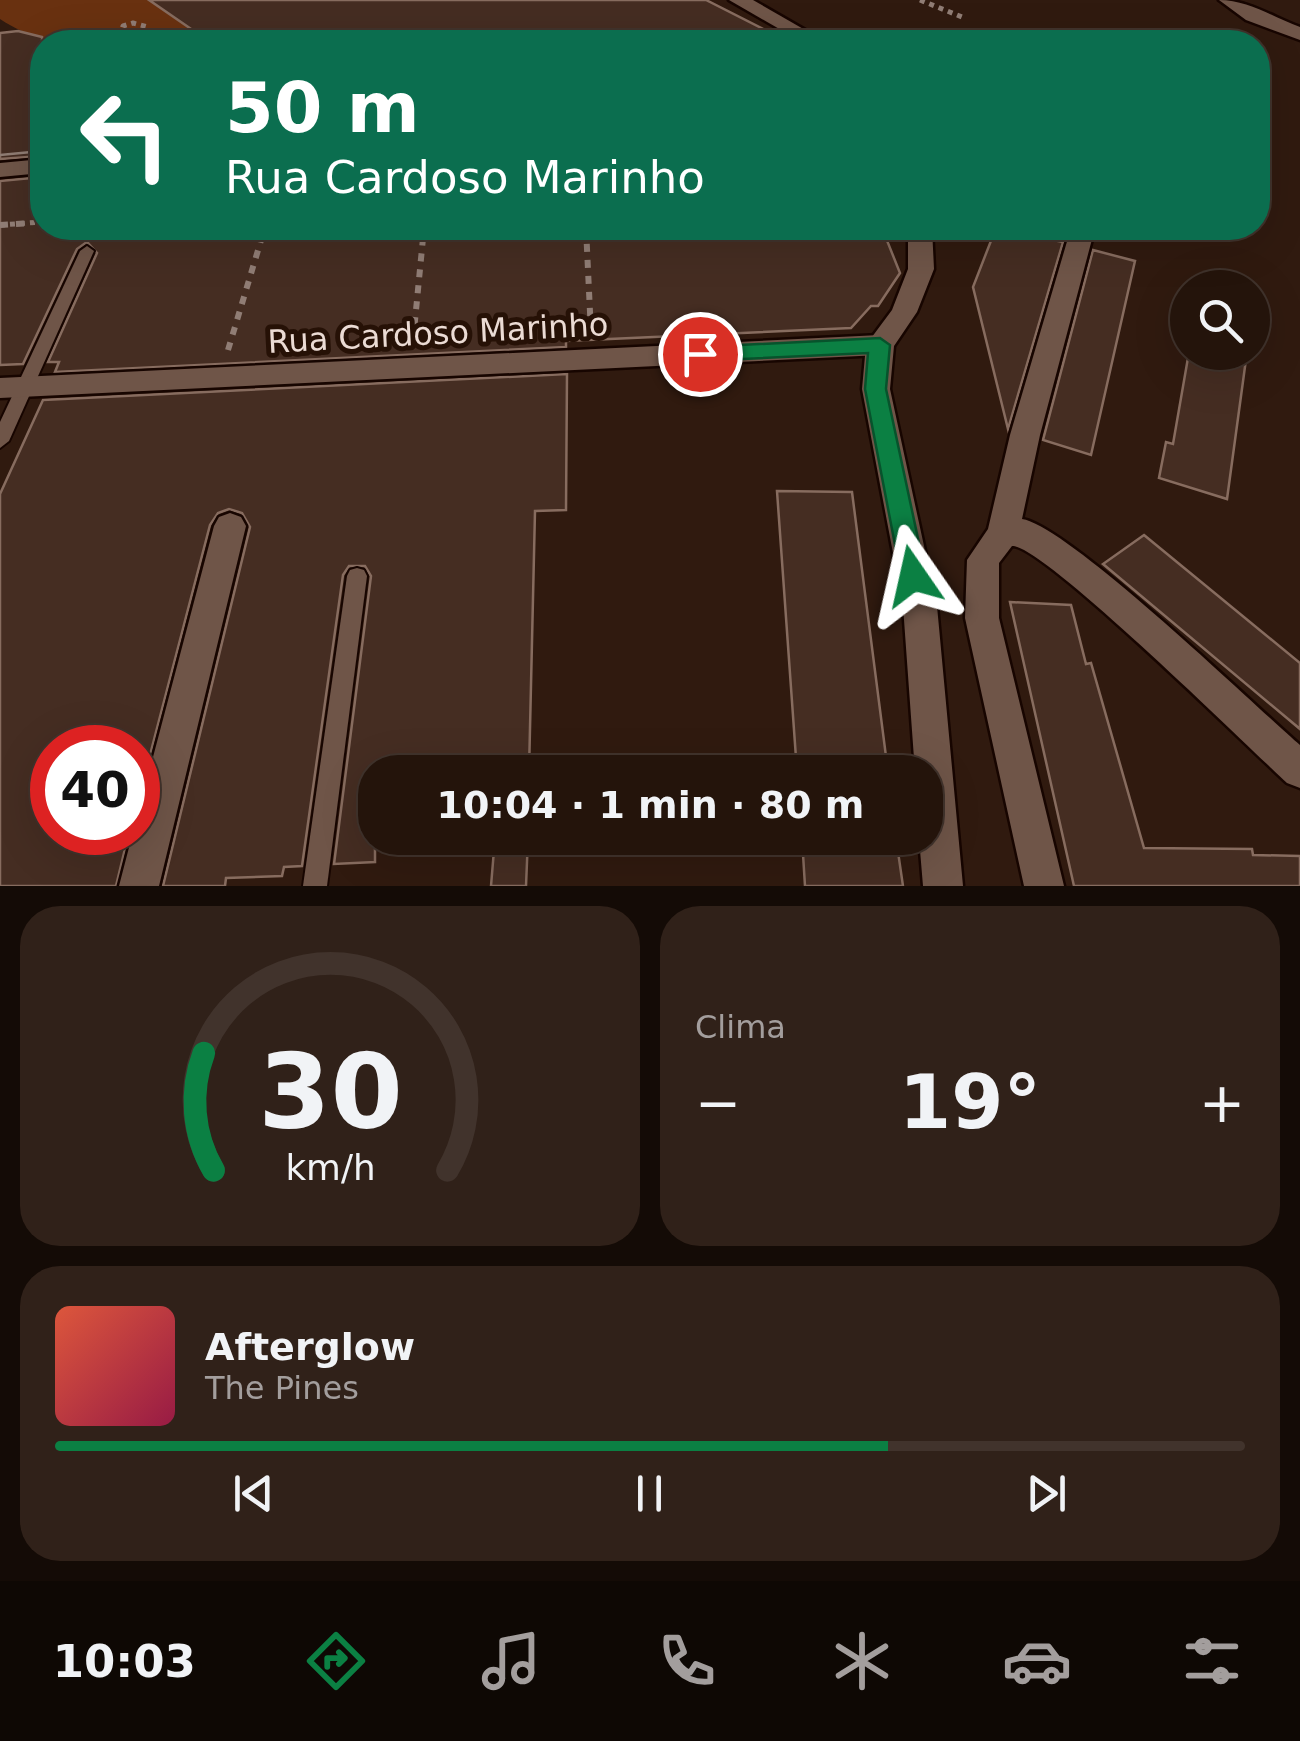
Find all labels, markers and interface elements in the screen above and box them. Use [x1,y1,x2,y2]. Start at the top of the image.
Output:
text: 50 m [225,67,420,149]
icon: left [60,70,190,200]
text: Rua Cardoso Marinho [225,151,705,204]
map controls [1170,270,1270,370]
button: search [1170,270,1270,370]
street label: Rua Cardoso Marinho [267,305,609,361]
pin [658,312,743,397]
icon: arrive [673,327,728,382]
position arrow [861,524,965,628]
speed limit sign: 40 [30,725,160,855]
text: 10:04 · 1 min · 80 m [437,783,864,827]
text: Clima [695,1008,786,1046]
text: 30 [258,1031,402,1153]
text: 19° [899,1058,1041,1146]
text: − [695,1071,741,1135]
text: + [1199,1071,1245,1135]
text: km/h [285,1147,375,1188]
text: Afterglow [205,1325,415,1369]
text: The Pines [205,1369,359,1407]
icon: previous [226,1466,281,1521]
icon: pause [622,1466,677,1521]
icon: next [1019,1466,1074,1521]
icon: directions [301,1626,371,1696]
icon: music [476,1626,546,1696]
icon: phone [652,1626,722,1696]
icon: climate [827,1626,897,1696]
icon: car [1002,1626,1072,1696]
icon: filters [1177,1626,1247,1696]
text: 10:03 [53,1635,196,1688]

